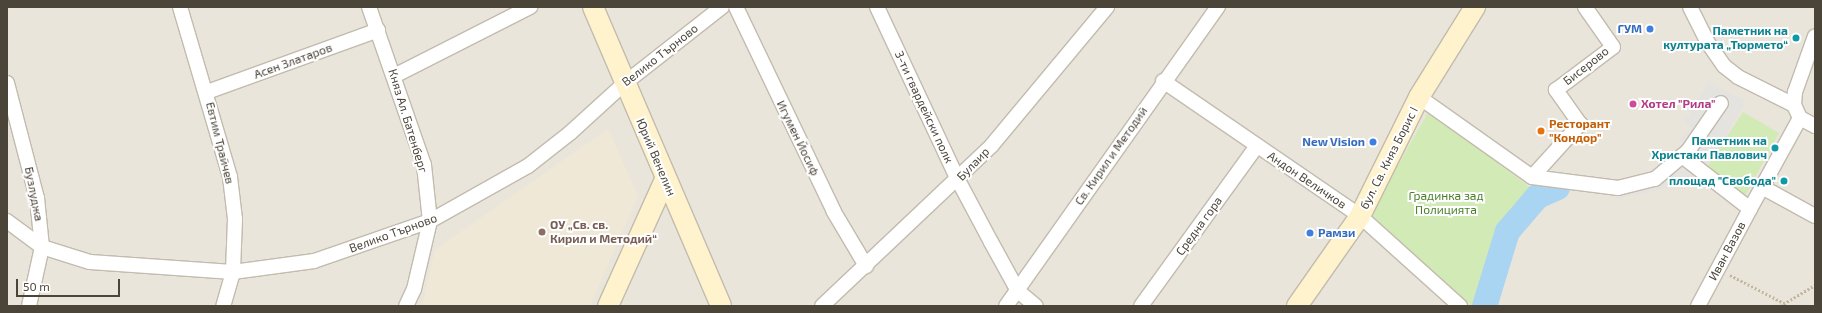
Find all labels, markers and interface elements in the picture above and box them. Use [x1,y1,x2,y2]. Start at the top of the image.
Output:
street label: Велико Търново [619,21,701,89]
place label: ГУМ [1617,22,1642,36]
marker: ГУМ [1645,24,1655,34]
place label: Паметник на културата „Тюрмето“ [1663,24,1788,52]
marker: Паметник на културата „Тюрмето“ [1791,33,1801,43]
street label: Асен Златаров [252,40,334,82]
street label: Бисерово [1560,44,1612,88]
street label: 3-ти гвардейски полк [892,48,956,166]
street label: Княз Ал. Батенберг [385,67,431,175]
place label: Хотел "Рила" [1641,97,1716,111]
street label: Игумен Йосиф [774,98,822,178]
marker: Хотел "Рила" [1628,99,1638,109]
street label: Евтим Трайчев [203,100,237,186]
street label: Св. Кирил и Методий [1072,104,1150,208]
street label: бул. Св. Княз Борис I [1357,104,1421,212]
street label: Юрий Венелин [633,116,679,198]
place label: Ресторант "Кондор" [1549,117,1610,145]
marker: Ресторант "Кондор" [1536,126,1546,136]
place label: Паметник на Христаки Павлович [1652,134,1767,162]
place label: New Vision [1302,135,1365,149]
marker: New Vision [1368,137,1378,147]
marker: Паметник на Христаки Павлович [1770,143,1780,153]
street label: Булаир [954,144,992,184]
street label: Андон Величков [1265,148,1349,212]
street label: Бузлуджа [22,166,46,222]
place label: площад "Свобода" [1669,174,1776,188]
marker: площад "Свобода" [1779,176,1789,186]
park label: Градинка зад Полицията [1408,189,1484,217]
street label: Средна гора [1173,194,1225,258]
street label: Велико Търново [347,210,439,256]
place label: ОУ „Св. св. Кирил и Методий“ [550,218,657,246]
street label: Иван Вазов [1705,219,1749,283]
place label: Рамзи [1318,226,1355,240]
marker: ОУ „Св. св. Кирил и Методий“ [537,227,547,237]
marker: Рамзи [1305,228,1315,238]
scale bar [18,271,122,297]
text: 50 m [23,279,50,293]

